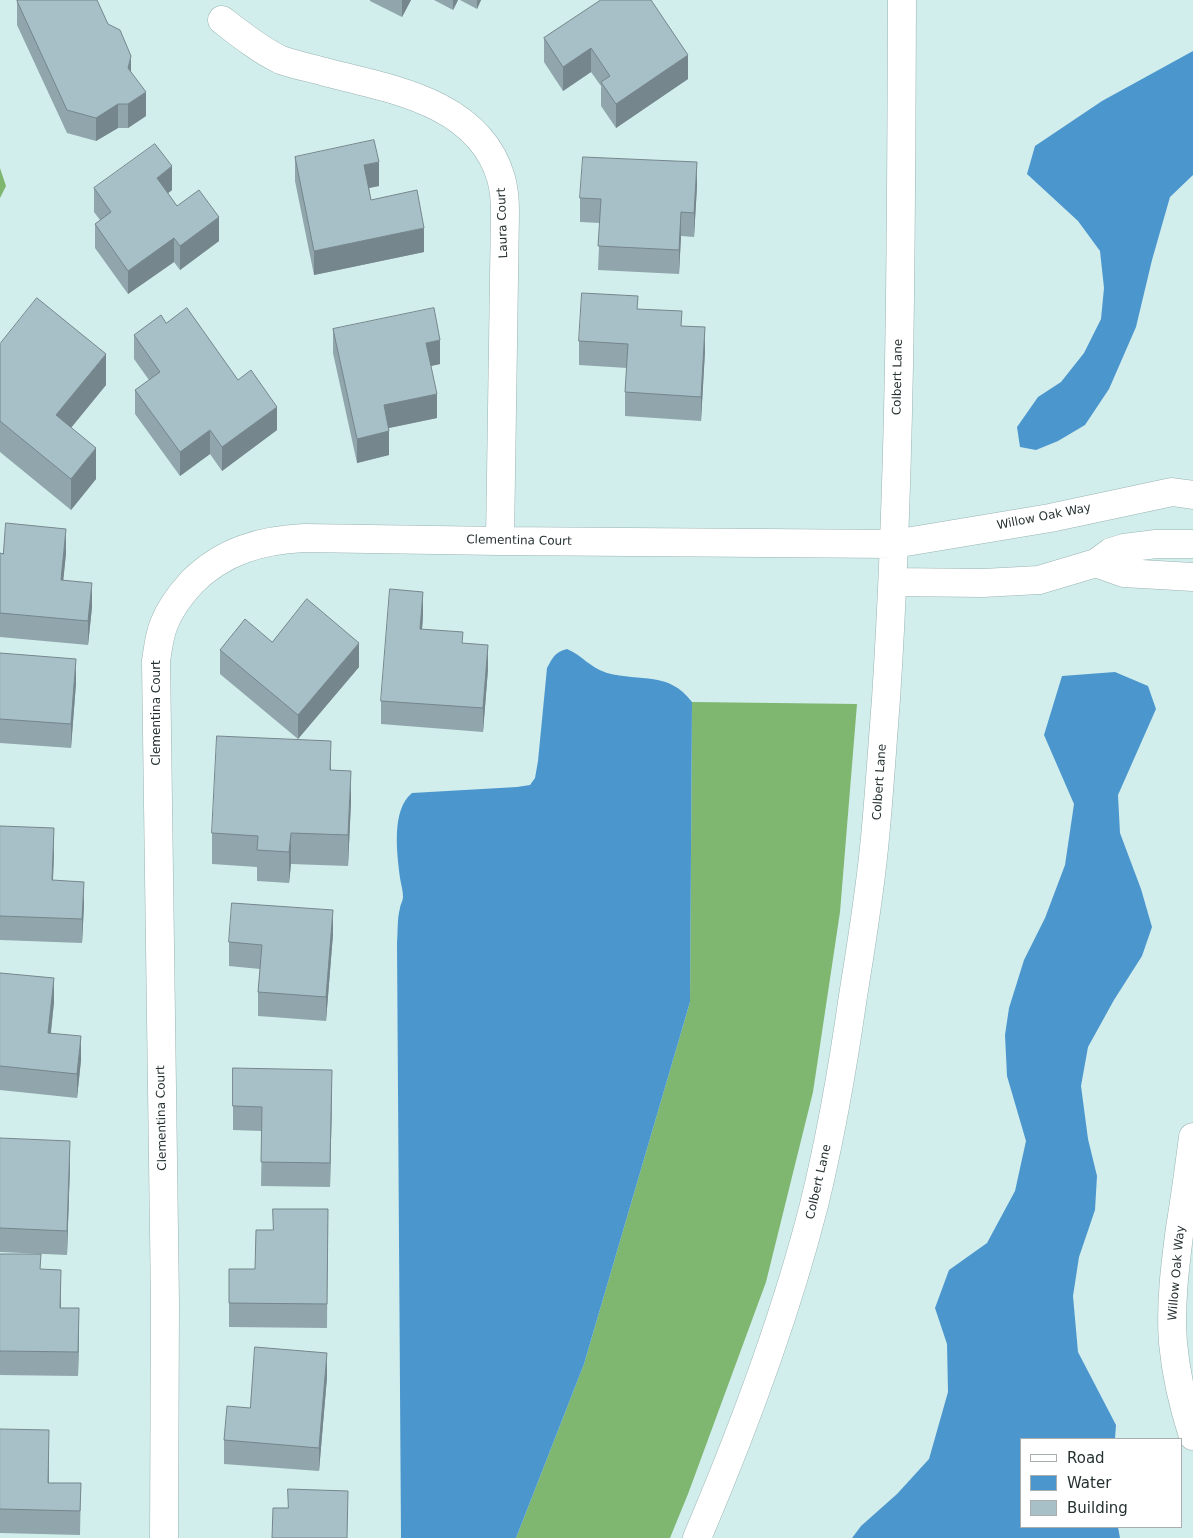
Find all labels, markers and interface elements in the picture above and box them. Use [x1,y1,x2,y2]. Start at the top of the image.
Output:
street label: Laura Court [495,187,511,259]
street label: Colbert Lane [890,339,906,415]
street label: Willow Oak Way [996,501,1092,533]
street label: Clementina Court [466,533,572,549]
street label: Clementina Court [150,660,164,766]
street label: Colbert Lane [870,743,890,821]
street label: Clementina Court [154,1065,170,1171]
street label: Colbert Lane [803,1143,835,1221]
street label: Willow Oak Way [1166,1225,1188,1321]
legend [1020,1438,1183,1528]
text: Road [1067,1449,1105,1467]
text: Water [1067,1474,1111,1492]
text: Building [1067,1499,1128,1517]

